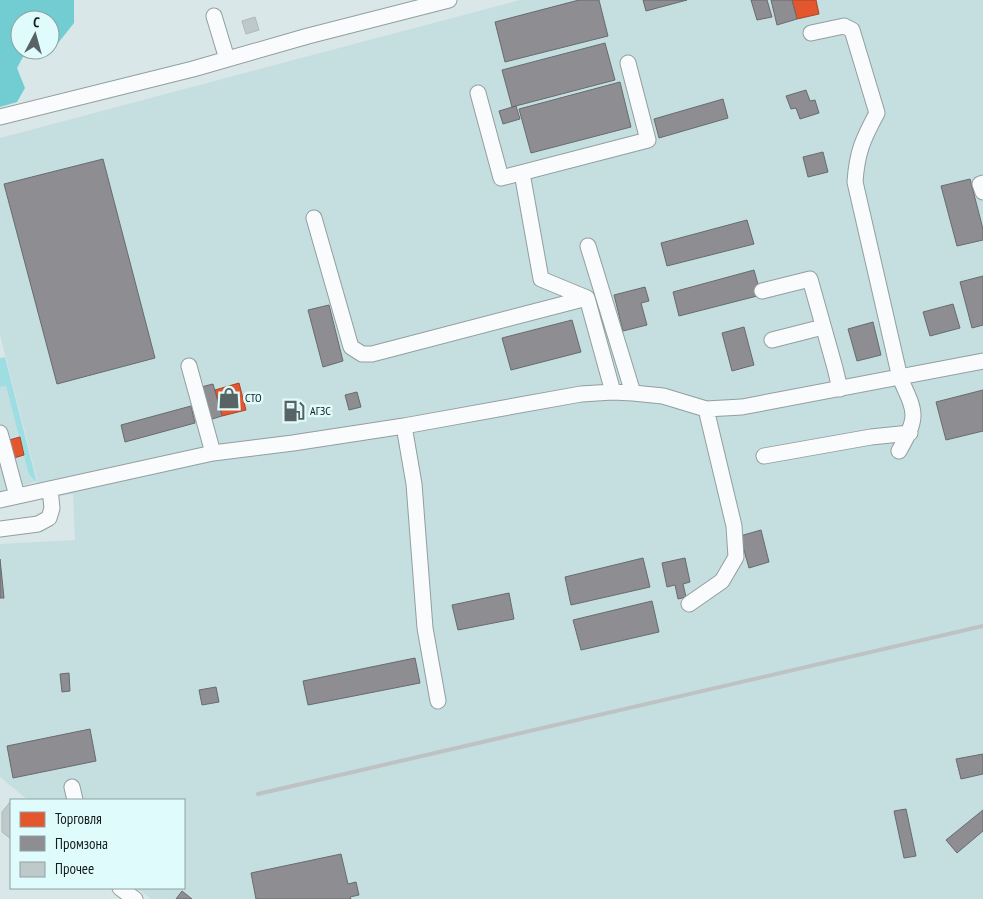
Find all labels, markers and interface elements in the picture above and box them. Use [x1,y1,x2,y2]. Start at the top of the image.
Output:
north arrow [10,10,60,60]
text: С [32,13,41,31]
shop icon: СТО [216,385,242,411]
place label: СТО [245,390,262,405]
fuel station icon: АГЗС [281,398,307,424]
place label: АГЗС [310,403,331,418]
legend [10,799,185,889]
text: Торговля [55,809,102,828]
text: Промзона [55,834,108,853]
text: Прочее [55,859,94,878]

